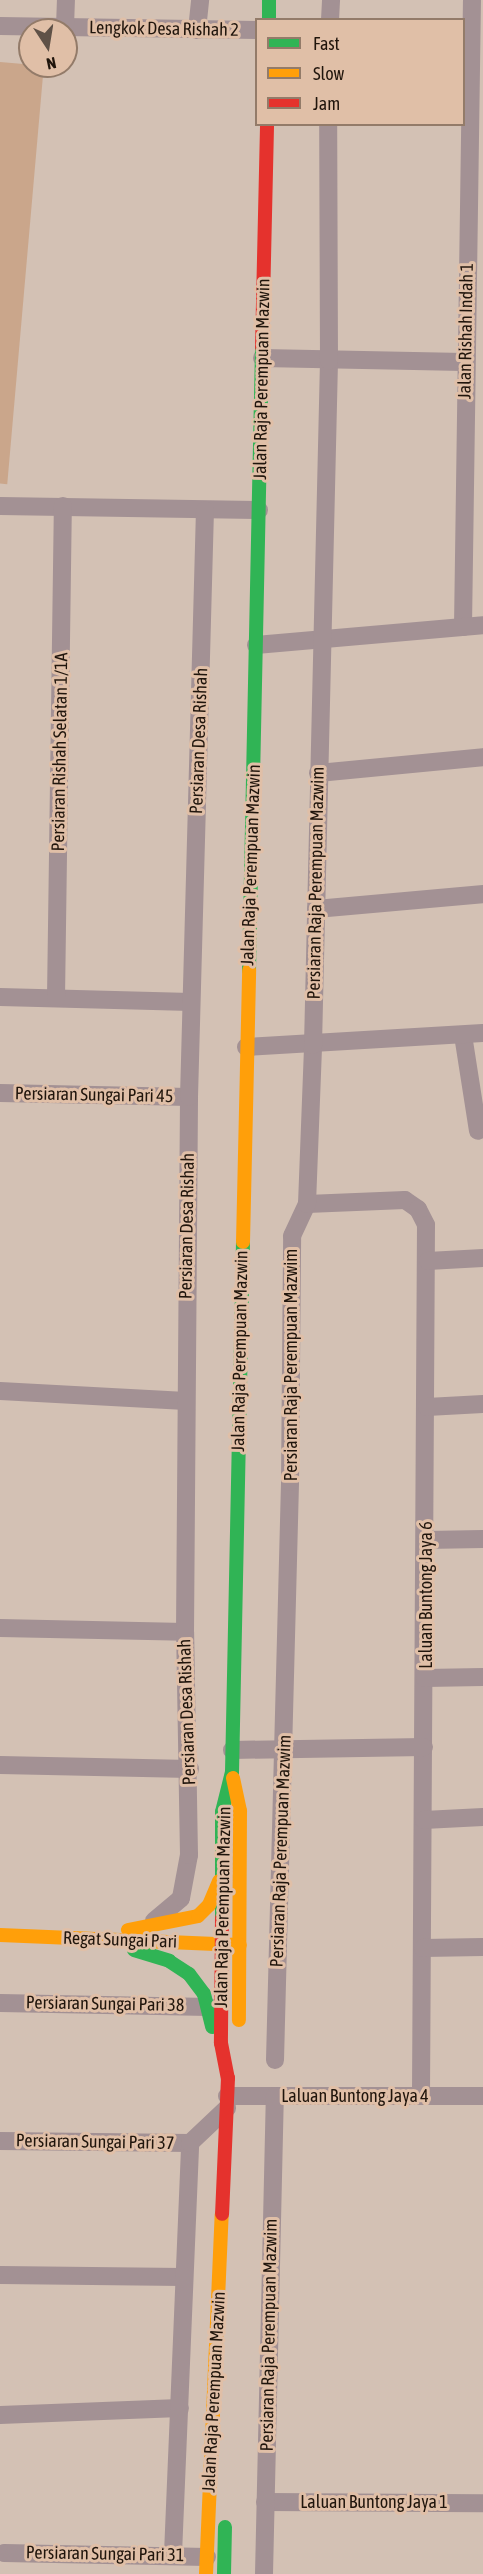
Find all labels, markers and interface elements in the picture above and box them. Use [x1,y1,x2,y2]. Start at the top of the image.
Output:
street label: Lengkok Desa Rishah 2 [89,17,239,41]
north arrow [18,18,78,78]
legend [255,18,465,126]
text: Fast [313,33,340,54]
text: N [45,54,58,73]
text: Slow [313,63,344,84]
text: Jam [313,93,340,114]
street label: Jalan Rishah Indah 1 [454,263,478,399]
street label: Jalan Raja Perempuan Mazwin [249,278,275,480]
street label: Persiaran Rishah Selatan 1/1A [47,652,73,852]
street label: Persiaran Desa Rishah [186,668,212,814]
street label: Jalan Raja Perempuan Mazwin [237,764,265,966]
street label: Persiaran Raja Perempuan Mazwim [303,767,329,999]
street label: Persiaran Sungai Pari 45 [15,1083,173,1107]
street label: Persiaran Desa Rishah [175,1153,199,1299]
street label: Persiaran Raja Perempuan Mazwim [280,1249,302,1481]
street label: Jalan Raja Perempuan Mazwin [227,1250,253,1452]
street label: Laluan Buntong Jaya 6 [415,1521,437,1669]
street label: Persiaran Desa Rishah [174,1639,200,1785]
street label: Persiaran Raja Perempuan Mazwim [266,1734,296,1968]
street label: Jalan Raja Perempuan Mazwin [210,1806,236,2008]
street label: Regat Sungai Pari [63,1927,177,1953]
street label: Persiaran Sungai Pari 38 [26,1992,184,2016]
street label: Laluan Buntong Jaya 4 [281,2085,429,2107]
street label: Persiaran Sungai Pari 37 [16,2130,174,2154]
street label: Persiaran Raja Perempuan Mazwim [256,2219,282,2451]
street label: Jalan Raja Perempuan Mazwin [198,2291,230,2493]
street label: Laluan Buntong Jaya 1 [300,2491,448,2513]
street label: Persiaran Sungai Pari 31 [26,2542,184,2566]

